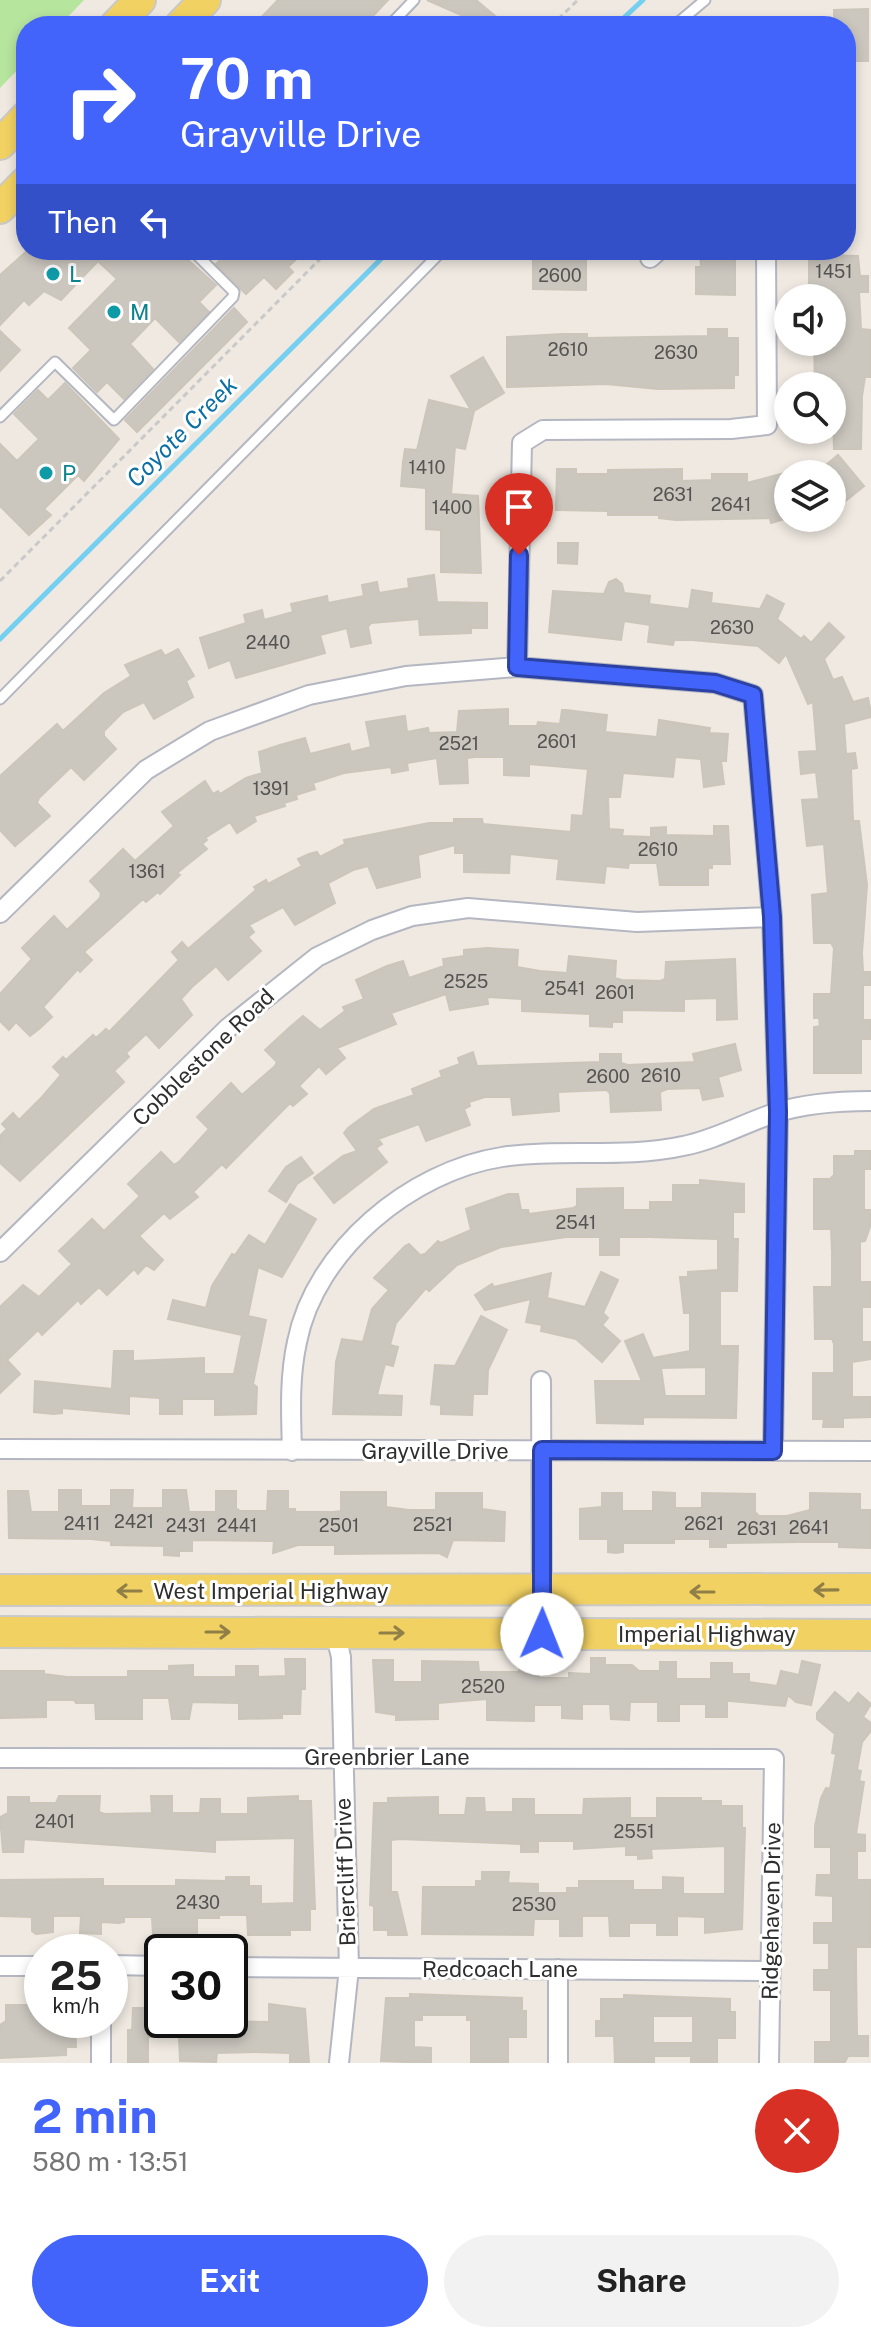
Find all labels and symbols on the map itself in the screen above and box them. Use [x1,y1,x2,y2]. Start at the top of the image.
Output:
place label: L [69,261,82,287]
house number: 1451 [815,261,853,282]
marker: L [44,265,62,283]
house number: 2600 [538,265,582,286]
place label: M [130,299,149,325]
marker: M [105,303,123,321]
house number: 2610 [548,339,588,360]
house number: 2630 [654,342,698,363]
water label: Coyote Creek [120,370,242,492]
house number: 1410 [409,457,445,478]
place label: P [62,460,76,486]
marker: P [37,464,55,482]
pin [485,473,553,555]
house number: 2631 [653,484,693,505]
house number: 2641 [711,494,751,515]
house number: 1400 [432,497,472,518]
house number: 2630 [710,617,754,638]
house number: 2440 [246,632,290,653]
house number: 2601 [537,731,577,752]
house number: 2521 [439,733,479,754]
house number: 1391 [252,778,290,799]
house number: 2610 [638,839,678,860]
house number: 1361 [128,861,166,882]
house number: 2525 [444,971,488,992]
house number: 2541 [545,978,585,999]
house number: 2601 [595,982,635,1003]
street label: Cobblestone Road [127,983,279,1131]
house number: 2610 [641,1065,681,1086]
house number: 2600 [586,1066,630,1087]
house number: 2541 [556,1212,596,1233]
street label: Grayville Drive [361,1438,509,1464]
house number: 2421 [114,1511,154,1532]
house number: 2411 [64,1513,100,1534]
house number: 2621 [684,1513,724,1534]
house number: 2521 [413,1514,453,1535]
house number: 2431 [166,1515,206,1536]
house number: 2441 [217,1515,257,1536]
house number: 2501 [319,1515,359,1536]
house number: 2641 [789,1517,829,1538]
house number: 2631 [737,1518,777,1539]
street label: West Imperial Highway [154,1578,389,1604]
one-way arrow [813,1582,840,1598]
one-way arrow [116,1583,143,1599]
one-way arrow [689,1584,716,1599]
position arrow [500,1592,584,1676]
street label: Imperial Highway [618,1621,796,1647]
one-way arrow [204,1624,231,1640]
one-way arrow [378,1625,405,1640]
house number: 2520 [461,1676,505,1697]
street label: Greenbrier Lane [304,1744,470,1770]
street label: Briercliff Drive [329,1797,361,1947]
house number: 2401 [35,1811,75,1832]
house number: 2551 [613,1821,655,1842]
street label: Ridgehaven Drive [756,1822,786,2000]
house number: 2430 [176,1892,220,1913]
house number: 2530 [512,1894,556,1915]
speed limit sign: 30 [144,1934,248,2038]
street label: Redcoach Lane [422,1956,578,1982]

